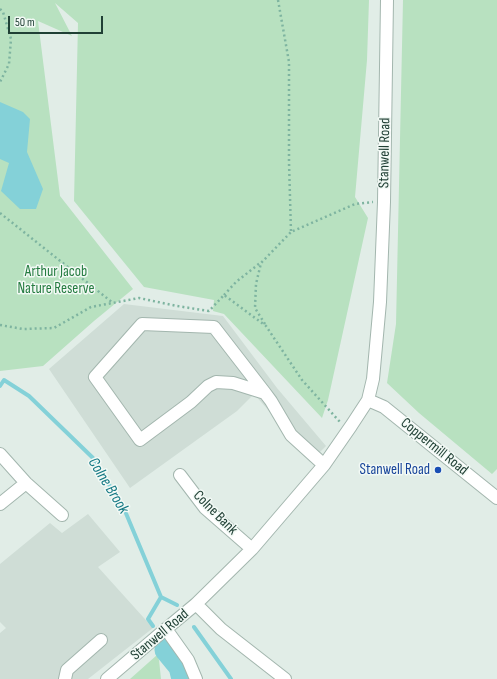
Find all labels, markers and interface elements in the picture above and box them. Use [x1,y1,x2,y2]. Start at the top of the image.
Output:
scale bar [10,8,105,34]
text: 50 m [15,15,35,30]
street label: Stanwell Road [375,118,395,188]
park label: Arthur Jacob Nature Reserve [17,263,95,298]
street label: Coppermill Road [397,414,471,480]
water label: Colne Brook [83,454,133,518]
place label: Stanwell Road [360,461,430,479]
marker: Stanwell Road [433,465,443,475]
street label: Colne Bank [189,487,241,539]
street label: Stanwell Road [127,605,193,665]

